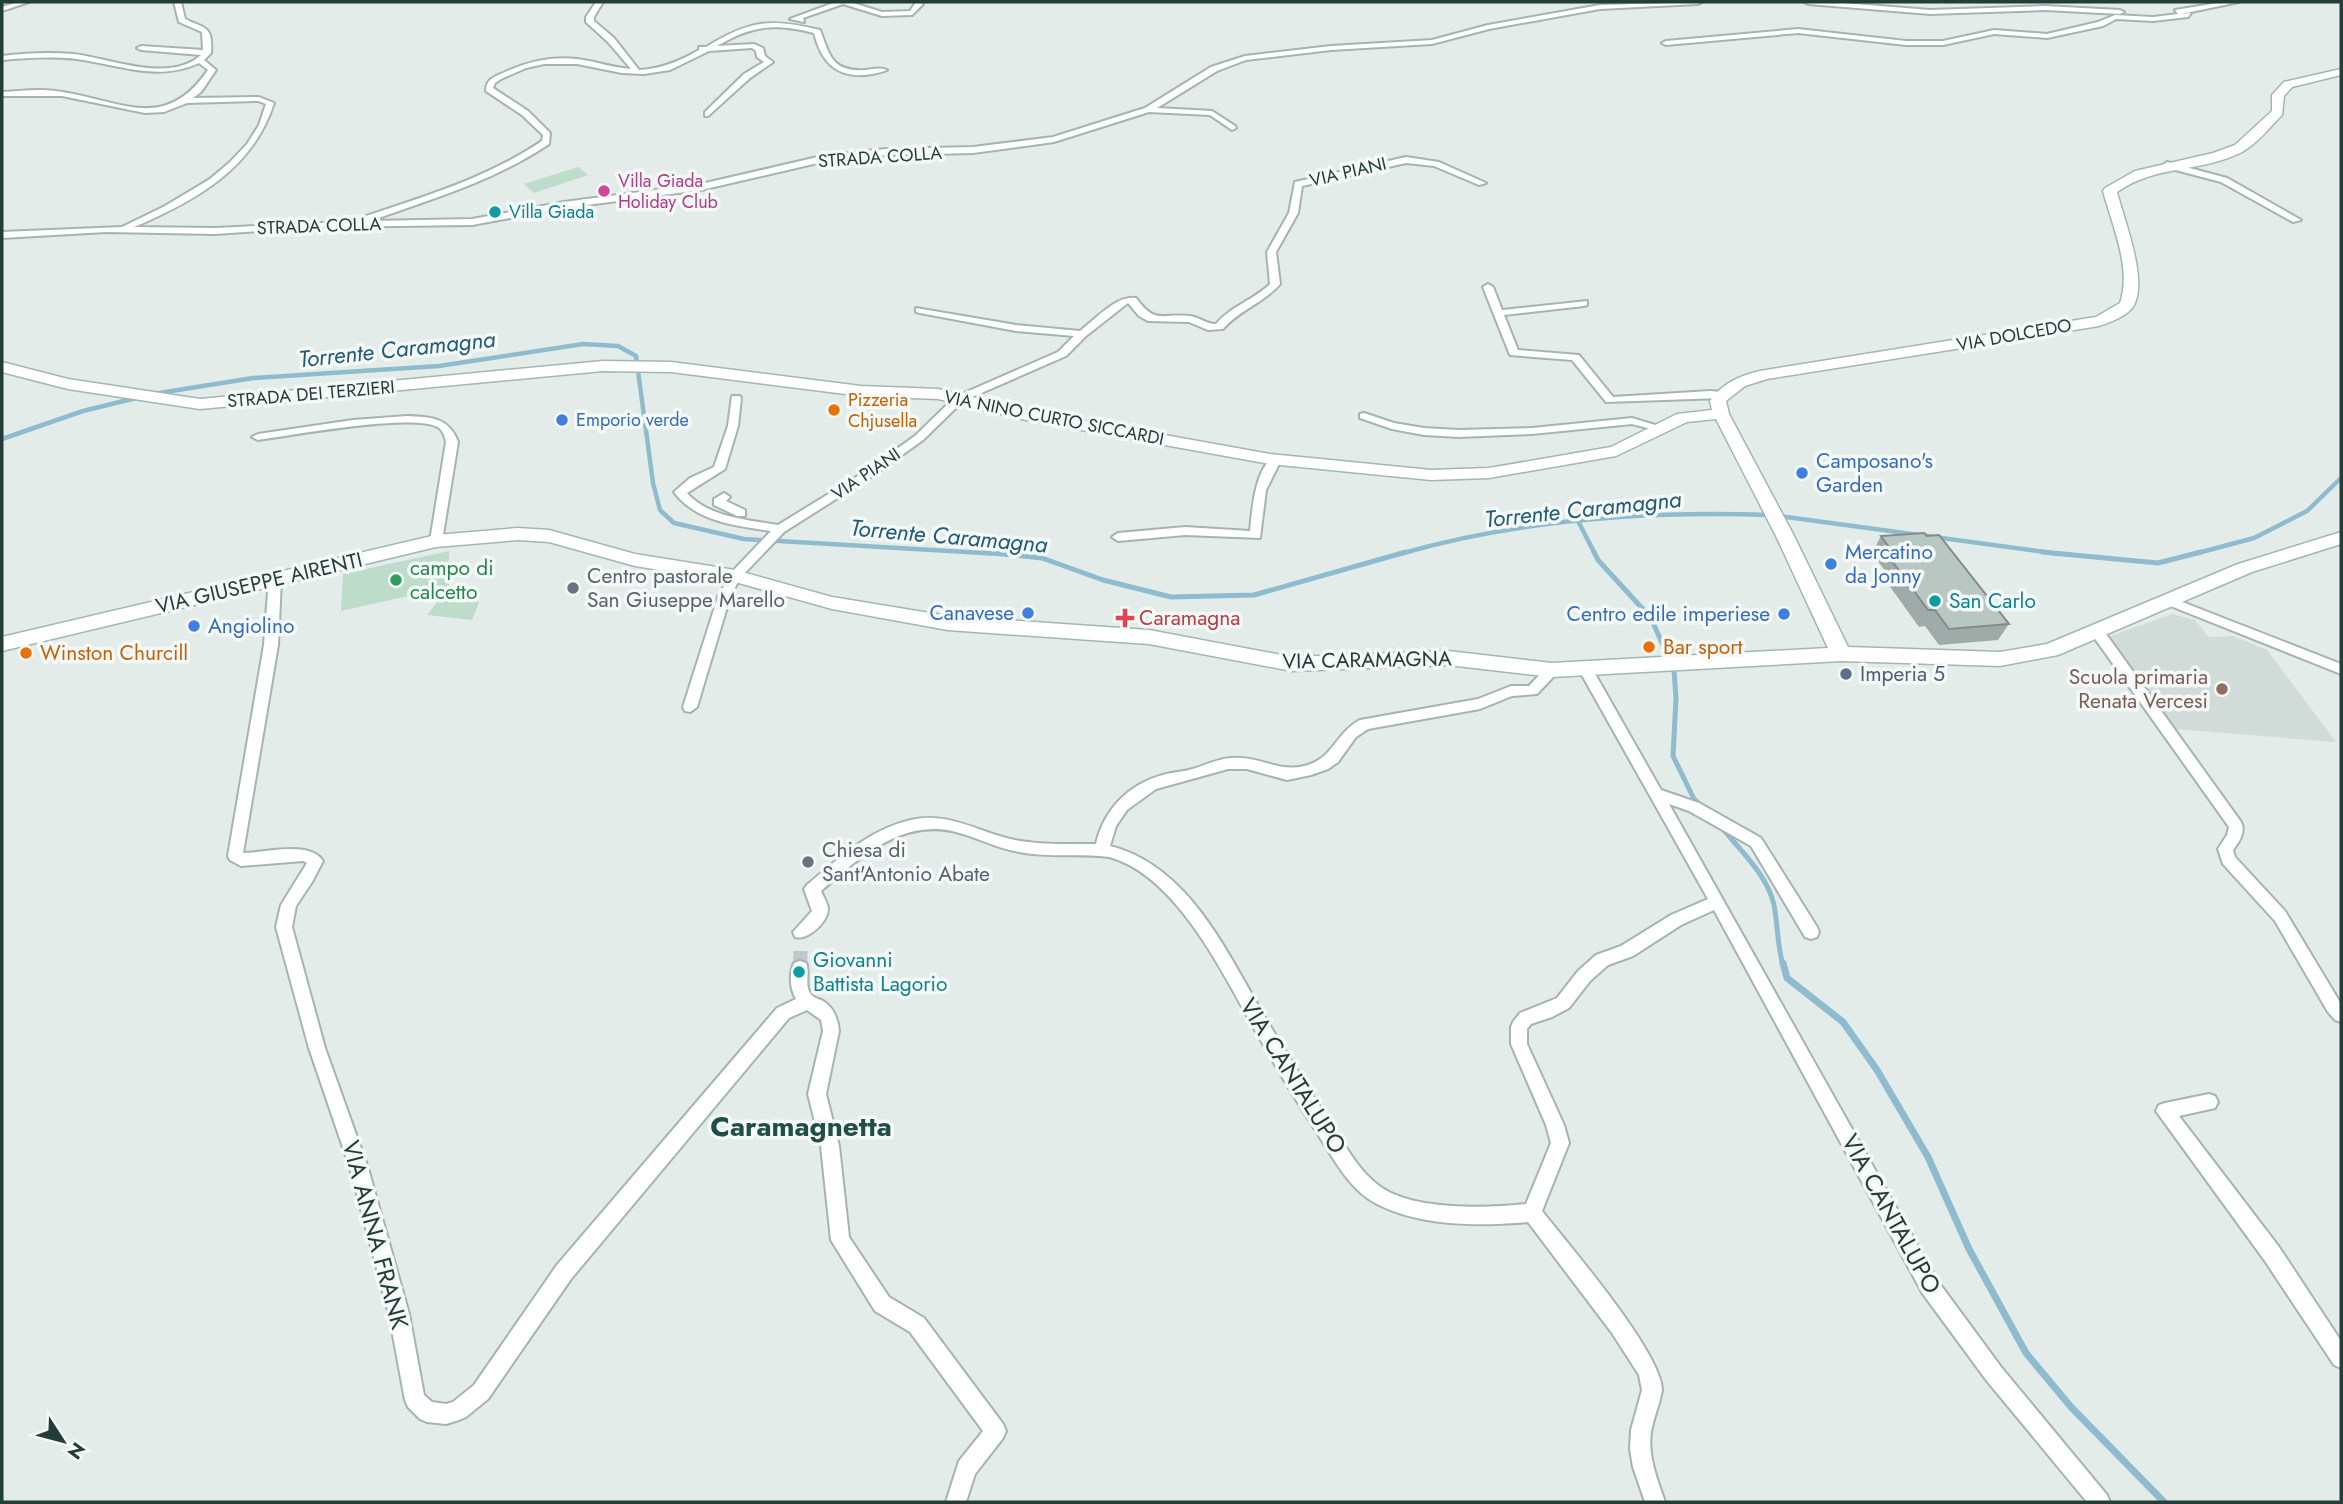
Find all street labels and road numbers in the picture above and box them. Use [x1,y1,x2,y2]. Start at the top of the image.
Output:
street label: STRADA COLLA [817,140,943,174]
street label: VIA PIANI [1307,151,1389,193]
street label: STRADA COLLA [256,211,382,241]
street label: VIA DOLCEDO [1954,312,2074,358]
street label: STRADA DEI TERZIERI [226,374,396,414]
street label: VIA NINO CURTO SICCARDI [942,384,1166,452]
street label: VIA PIANI [826,441,906,507]
street label: VIA GIUSEPPE AIRENTI [153,545,365,621]
street label: VIA CARAMAGNA [1282,644,1452,676]
street label: VIA CANTALUPO [1231,991,1355,1160]
street label: VIA CANTALUPO [1833,1128,1950,1300]
street label: VIA ANNA FRANK [333,1137,418,1334]

